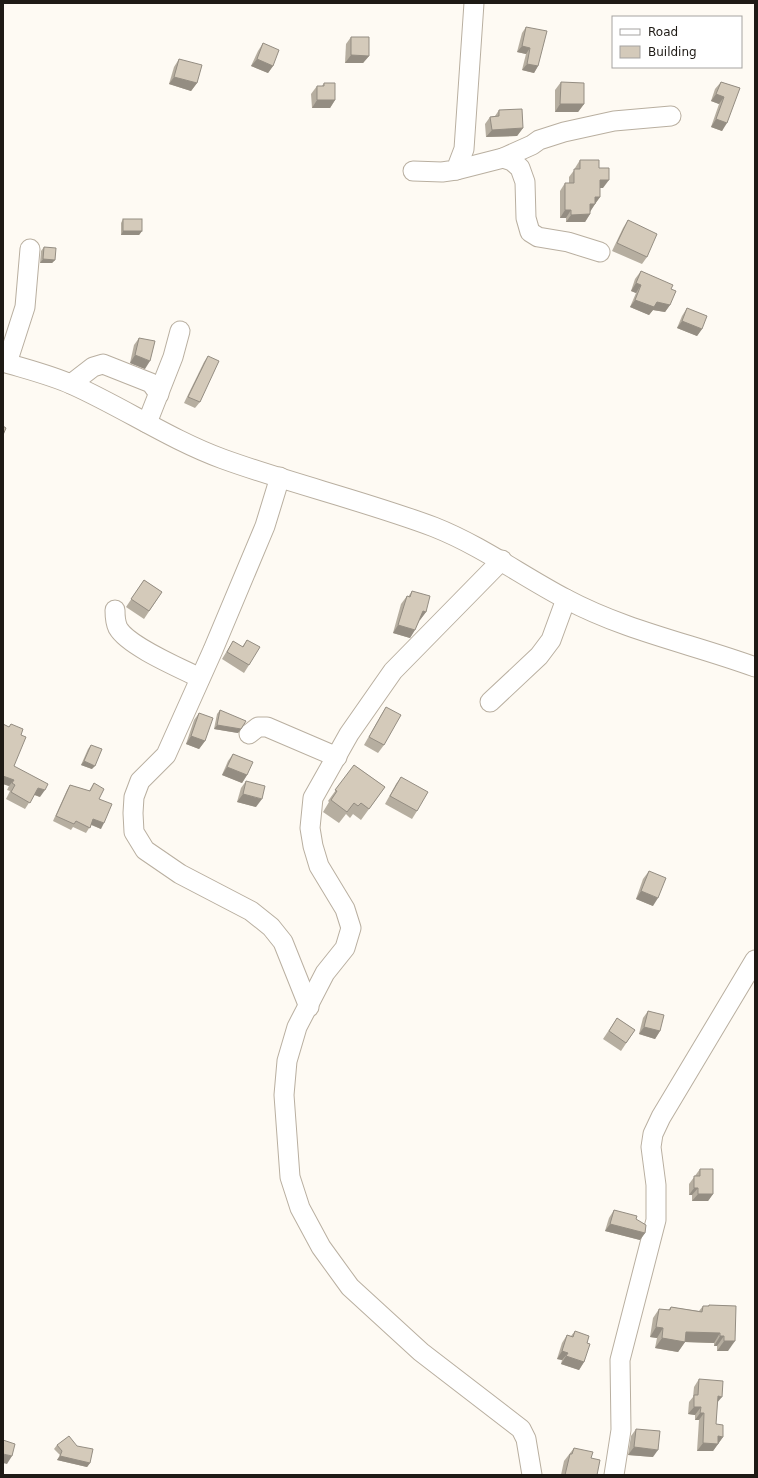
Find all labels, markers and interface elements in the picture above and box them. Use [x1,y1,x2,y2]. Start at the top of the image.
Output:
legend [612,16,742,68]
text: Road [648,25,678,39]
text: Building [648,45,697,59]

